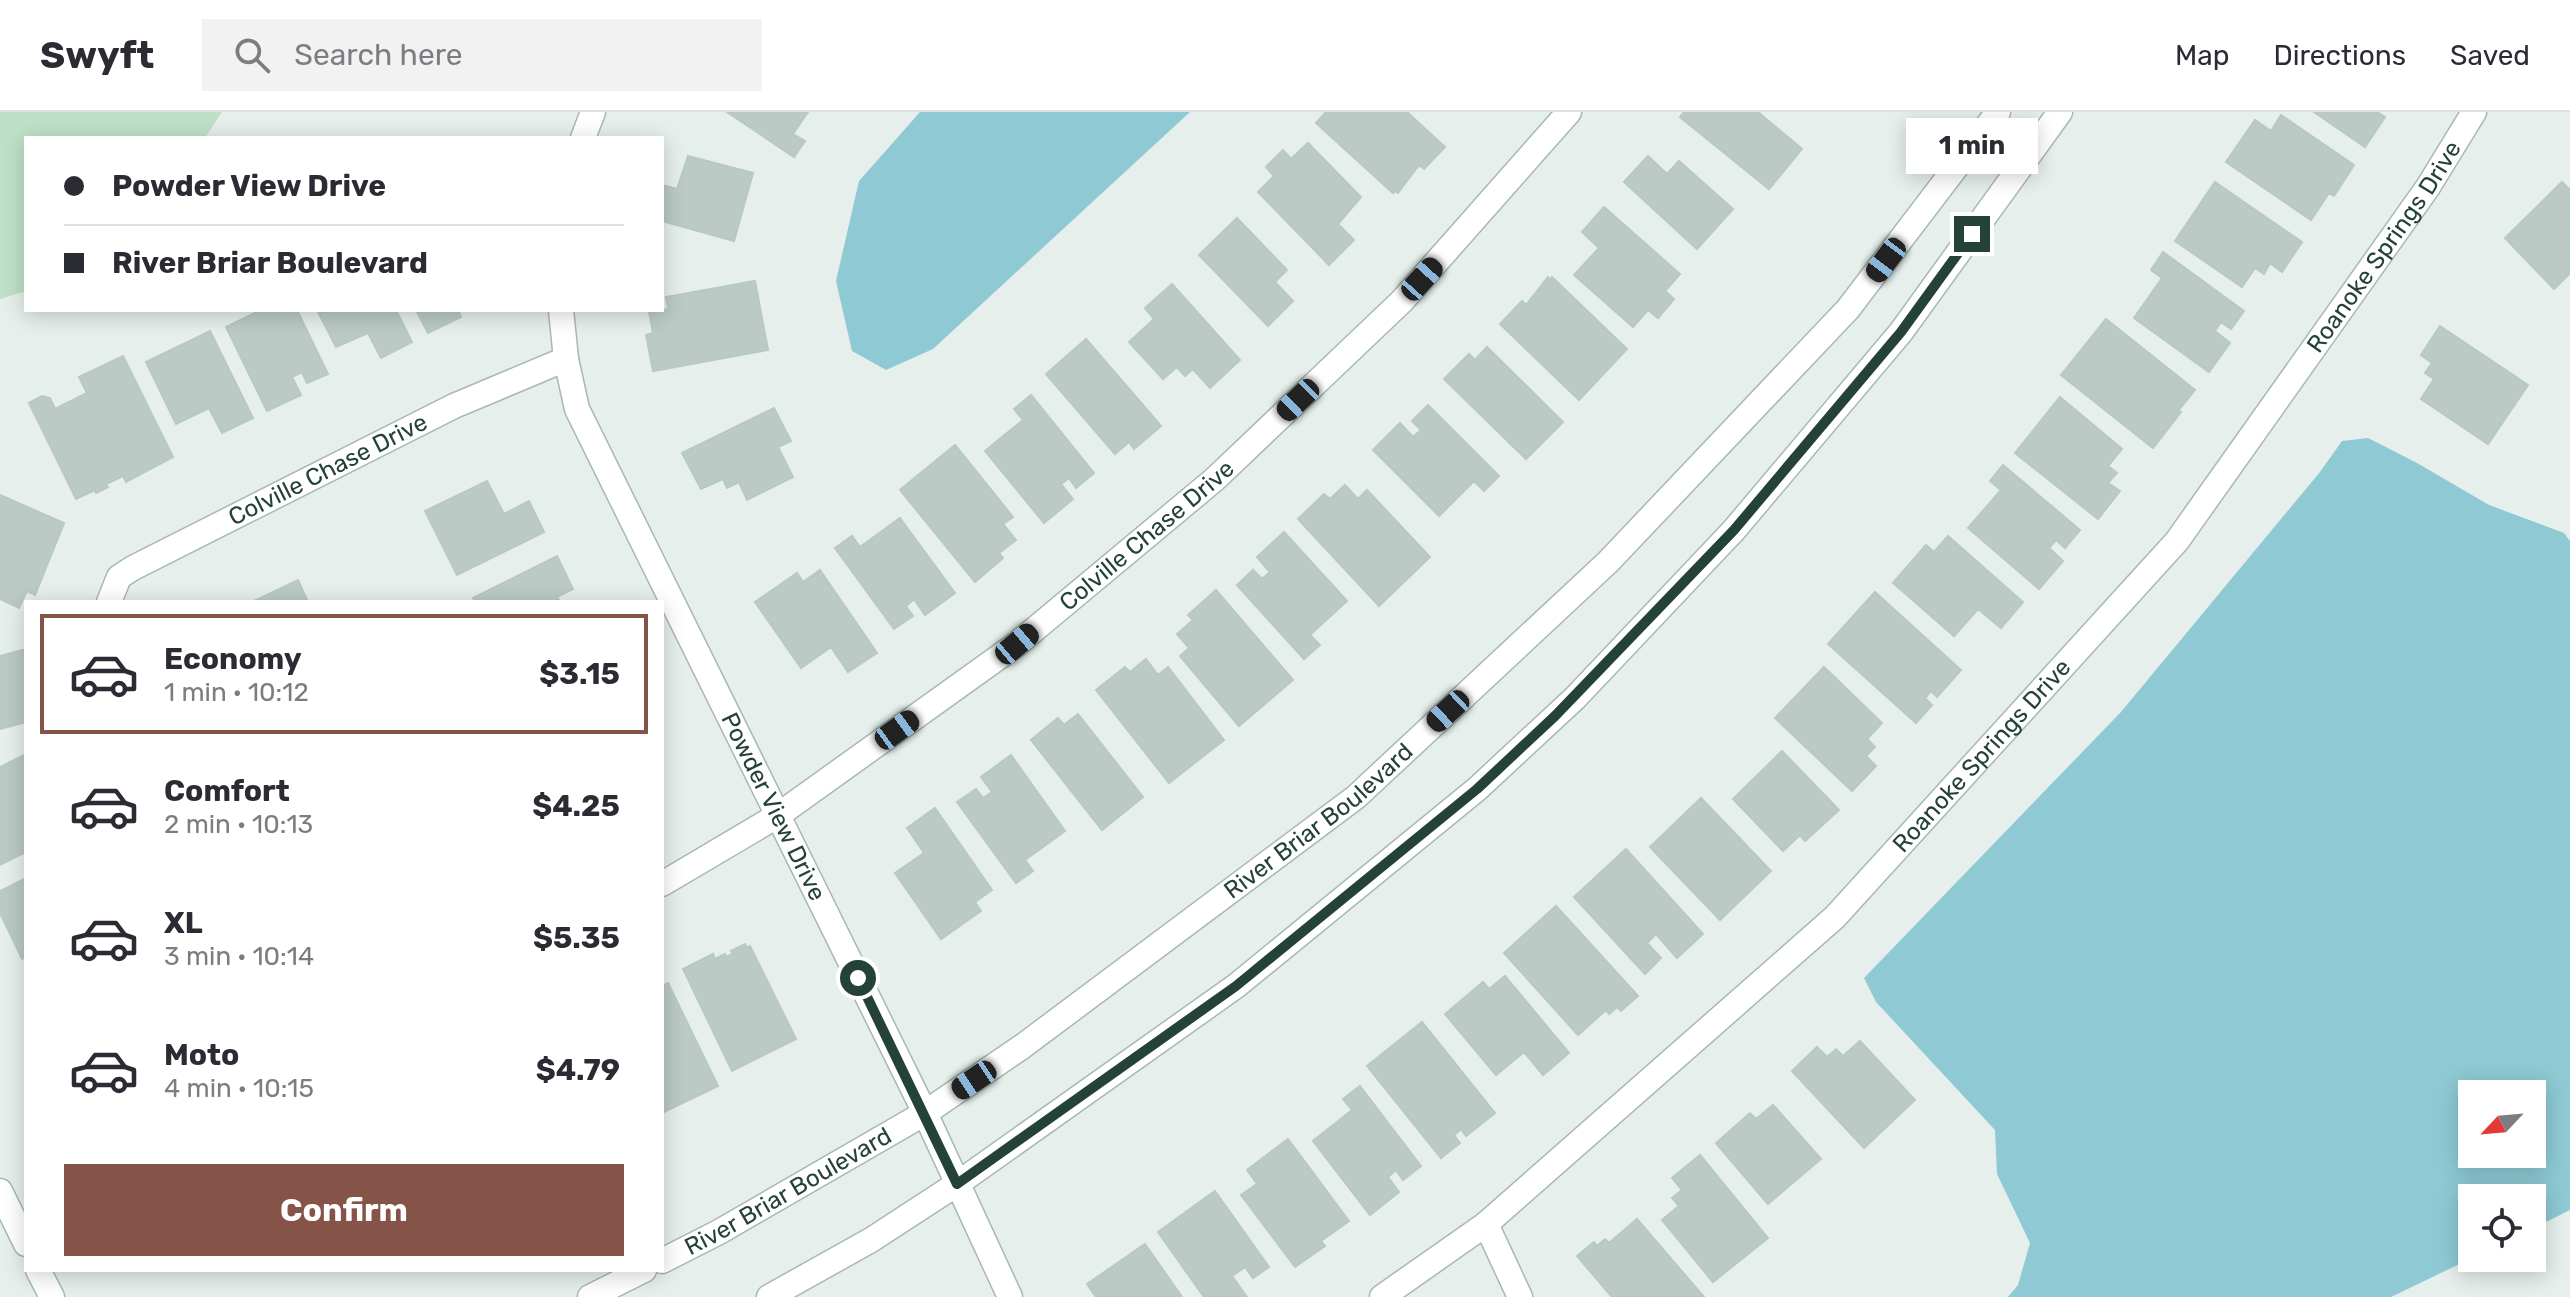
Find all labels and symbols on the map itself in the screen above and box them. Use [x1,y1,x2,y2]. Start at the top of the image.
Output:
callout: 1 min [1906,118,2038,174]
street label: Roanoke Springs Drive [2301,136,2467,358]
route end [1954,216,1990,252]
car [1862,234,1910,286]
car [1397,253,1447,305]
car [1272,375,1324,425]
street label: Colville Chase Drive [224,408,432,531]
street label: Colville Chase Drive [1054,454,1240,617]
car [991,619,1043,669]
street label: Roanoke Springs Drive [1887,653,2077,858]
car [1422,686,1474,736]
car [871,706,923,754]
street label: Powder View Drive [715,708,832,905]
street label: River Briar Boulevard [1219,737,1418,905]
route start [840,960,876,996]
car [947,1057,1001,1103]
north arrow [2458,1080,2546,1168]
street label: River Briar Boulevard [680,1121,896,1261]

